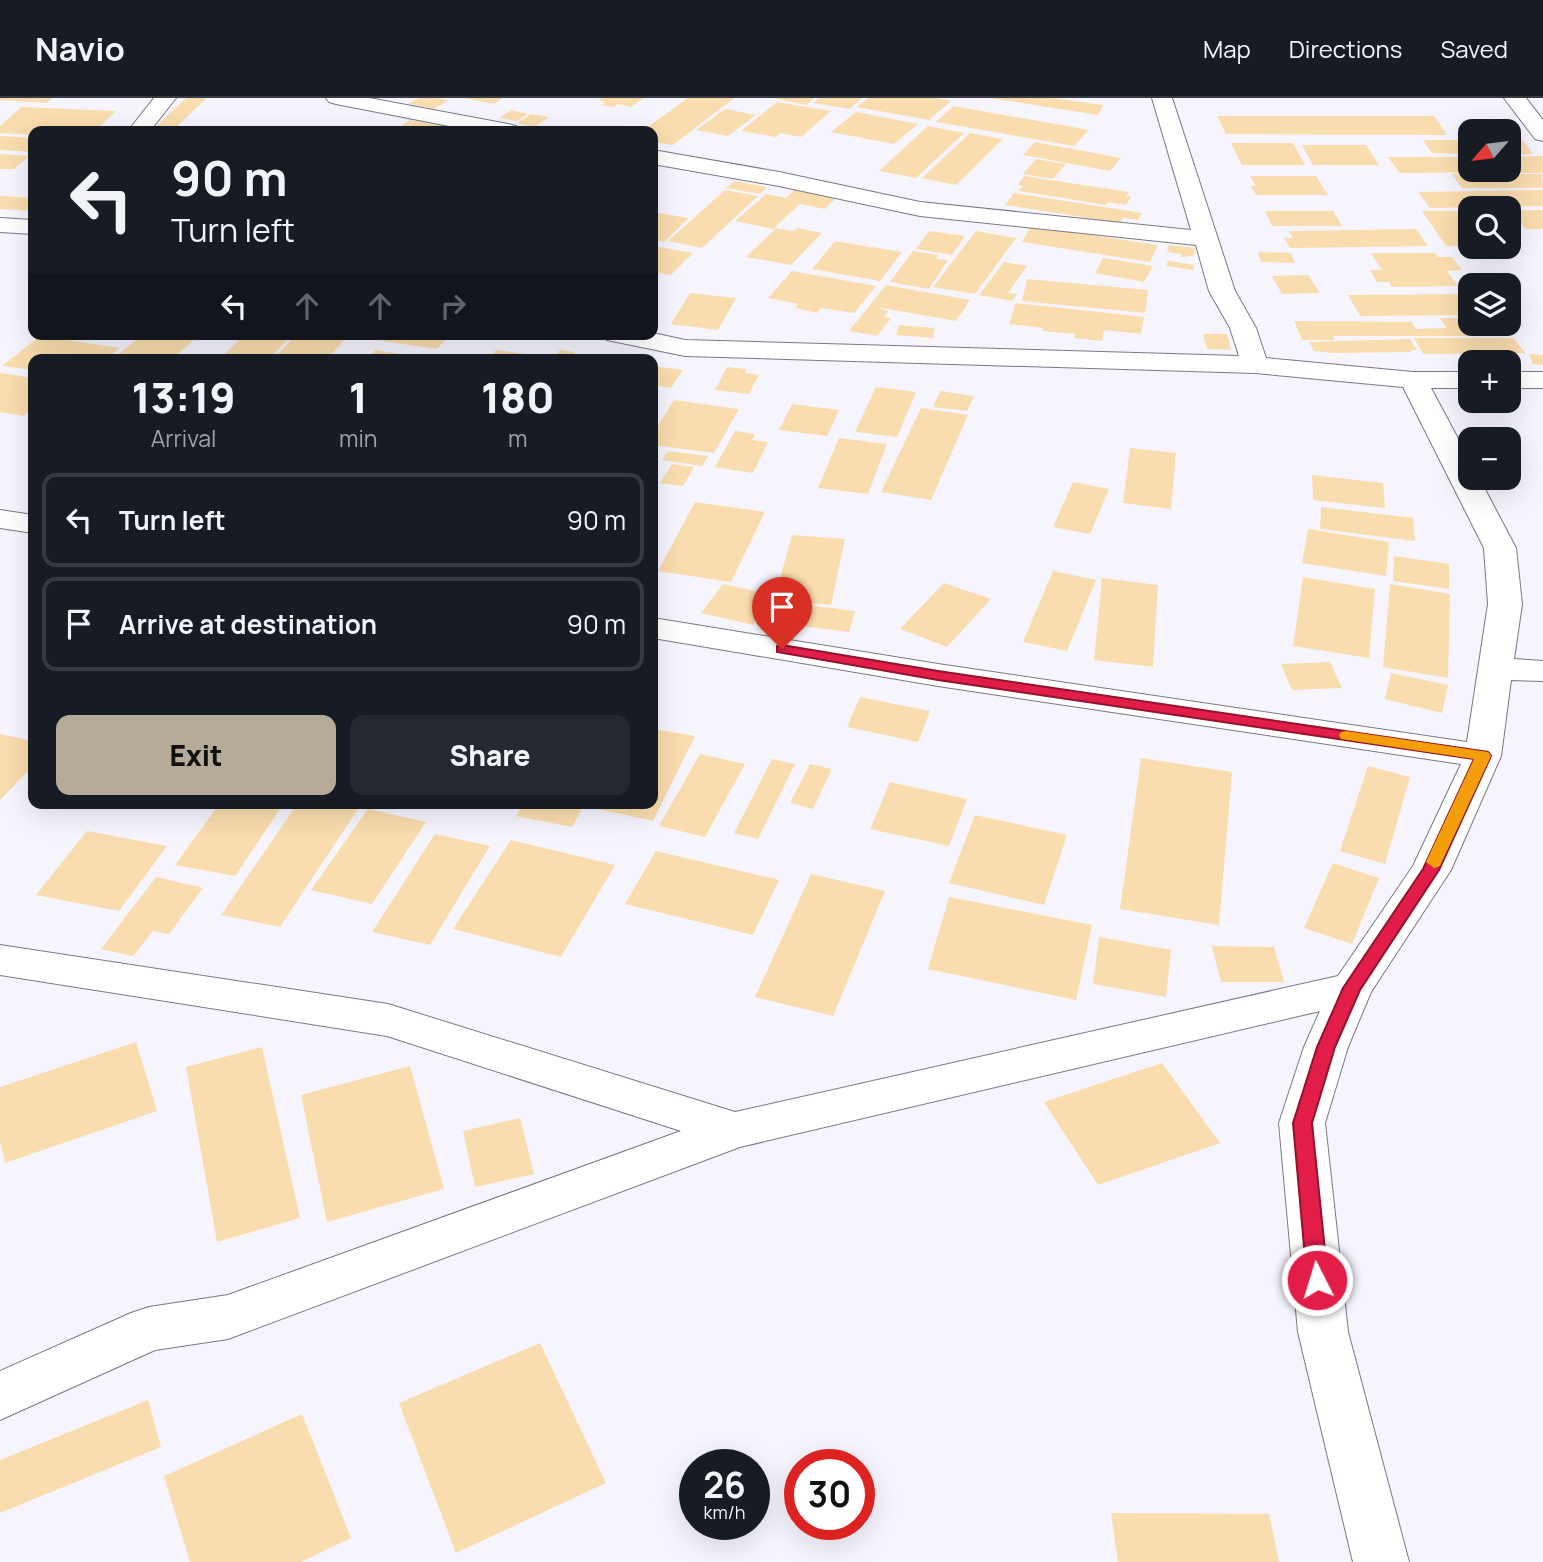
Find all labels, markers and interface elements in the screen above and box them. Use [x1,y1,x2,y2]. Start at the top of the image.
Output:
text: Navio [35,26,125,71]
text: Map [1203,32,1251,65]
text: Directions [1289,32,1402,65]
text: Saved [1440,32,1508,65]
north arrow [1458,119,1521,182]
map controls [1458,119,1521,490]
text: 90 m [171,144,288,211]
icon: left [56,154,147,245]
button: search [1458,196,1521,259]
text: Turn left [171,208,295,252]
button: layers [1458,273,1521,336]
icon: left [215,287,253,325]
icon: ahead [288,287,326,325]
icon: ahead [361,287,399,325]
icon: right [434,287,472,325]
button: + [1458,350,1521,413]
text: 13:19 [131,368,236,426]
text: 1 [349,368,368,426]
text: 180 [481,368,555,426]
text: Arrival [151,422,216,454]
text: min [339,422,378,454]
text: m [508,422,528,454]
button: − [1458,427,1521,490]
icon: left [60,501,98,539]
text: Turn left [119,502,226,538]
text: 90 m [567,502,626,538]
pin [752,577,812,649]
icon: arrive [763,588,801,626]
icon: arrive [60,605,98,643]
text: Arrive at destination [119,606,377,642]
text: 90 m [567,606,626,642]
button: Exit [56,715,336,795]
button: Share [350,715,630,795]
position arrow [1280,1243,1354,1317]
speed limit sign: 30 [784,1449,875,1540]
text: 26 [703,1461,746,1509]
text: km/h [704,1500,745,1524]

